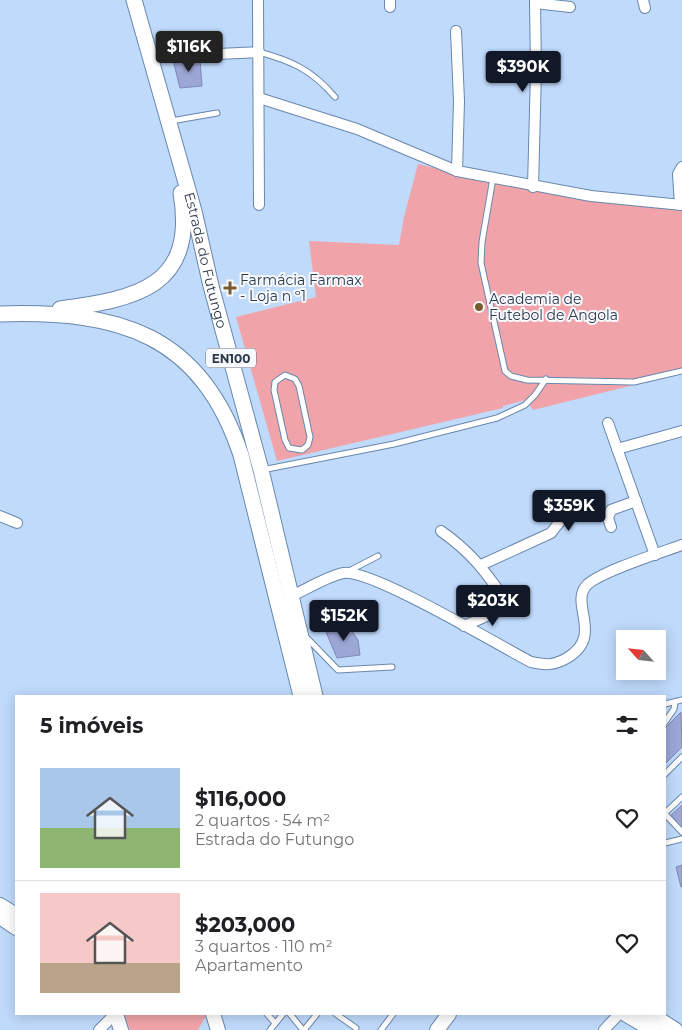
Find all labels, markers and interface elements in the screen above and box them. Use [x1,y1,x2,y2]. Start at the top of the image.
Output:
pin: $116K [154,30,224,73]
text: $116K [167,37,211,56]
pin: $390K [488,51,558,93]
text: $390K [497,57,549,76]
street label: Estrada do Futungo [180,190,231,331]
place label: Farmácia Farmax - Loja n º1 [240,271,362,305]
marker: Farmácia Farmax - Loja n º1 [224,282,236,294]
place label: Academia de Futebol de Angola [489,290,618,324]
marker: Academia de Futebol de Angola [473,301,485,313]
road number: EN100 [206,348,256,368]
pin: $359K [534,490,604,532]
text: $359K [543,496,595,515]
pin: $203K [458,584,528,627]
text: $203K [467,591,519,610]
pin: $152K [309,600,379,642]
text: $152K [320,606,368,625]
north arrow [616,630,666,680]
map controls [616,630,666,680]
icon: filters [613,711,641,739]
text: 5 imóveis [40,713,143,738]
text: $116,000 [195,786,286,811]
icon: home [80,788,140,848]
icon: heart [613,804,641,832]
text: 2 quartos · 54 m² [195,811,330,830]
text: Estrada do Futungo [195,830,354,849]
text: $203,000 [195,912,295,937]
icon: home [80,913,140,973]
icon: heart [613,929,641,957]
text: 3 quartos · 110 m² [195,937,333,956]
text: Apartamento [195,956,303,975]

